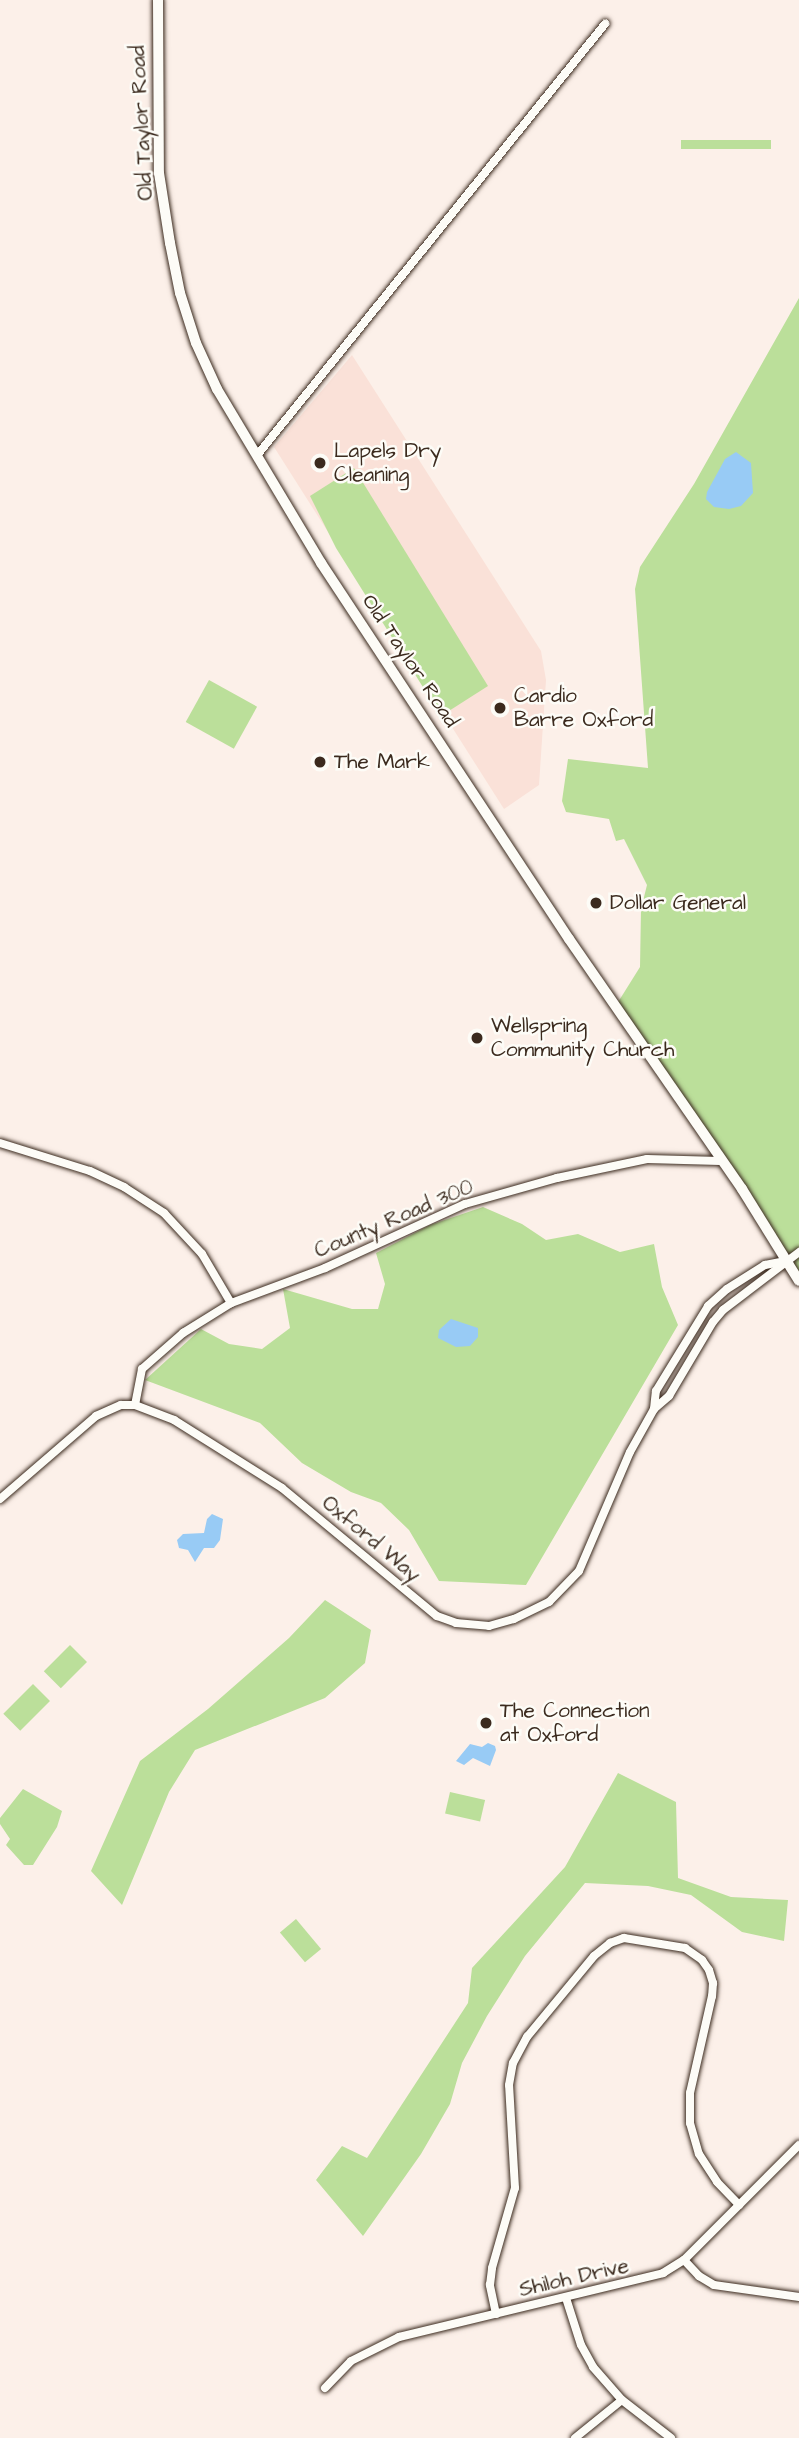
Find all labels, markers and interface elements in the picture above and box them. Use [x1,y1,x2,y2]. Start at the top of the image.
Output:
street label: Old Taylor Road [125,45,159,201]
place label: Lapels Dry Cleaning [334,438,441,488]
marker: Lapels Dry Cleaning [312,455,328,471]
street label: Old Taylor Road [356,590,464,732]
place label: Cardio Barre Oxford [514,683,653,733]
marker: Cardio Barre Oxford [492,700,508,716]
place label: The Mark [334,749,430,775]
marker: The Mark [312,754,328,770]
place label: Dollar General [610,890,746,916]
marker: Dollar General [588,895,604,911]
place label: Wellspring Community Church [491,1013,674,1063]
marker: Wellspring Community Church [469,1030,485,1046]
street label: County Road 300 [311,1174,477,1264]
street label: Oxford Way [317,1490,425,1588]
place label: The Connection at Oxford [500,1698,650,1748]
marker: The Connection at Oxford [478,1715,494,1731]
street label: Shiloh Drive [517,2253,631,2303]

